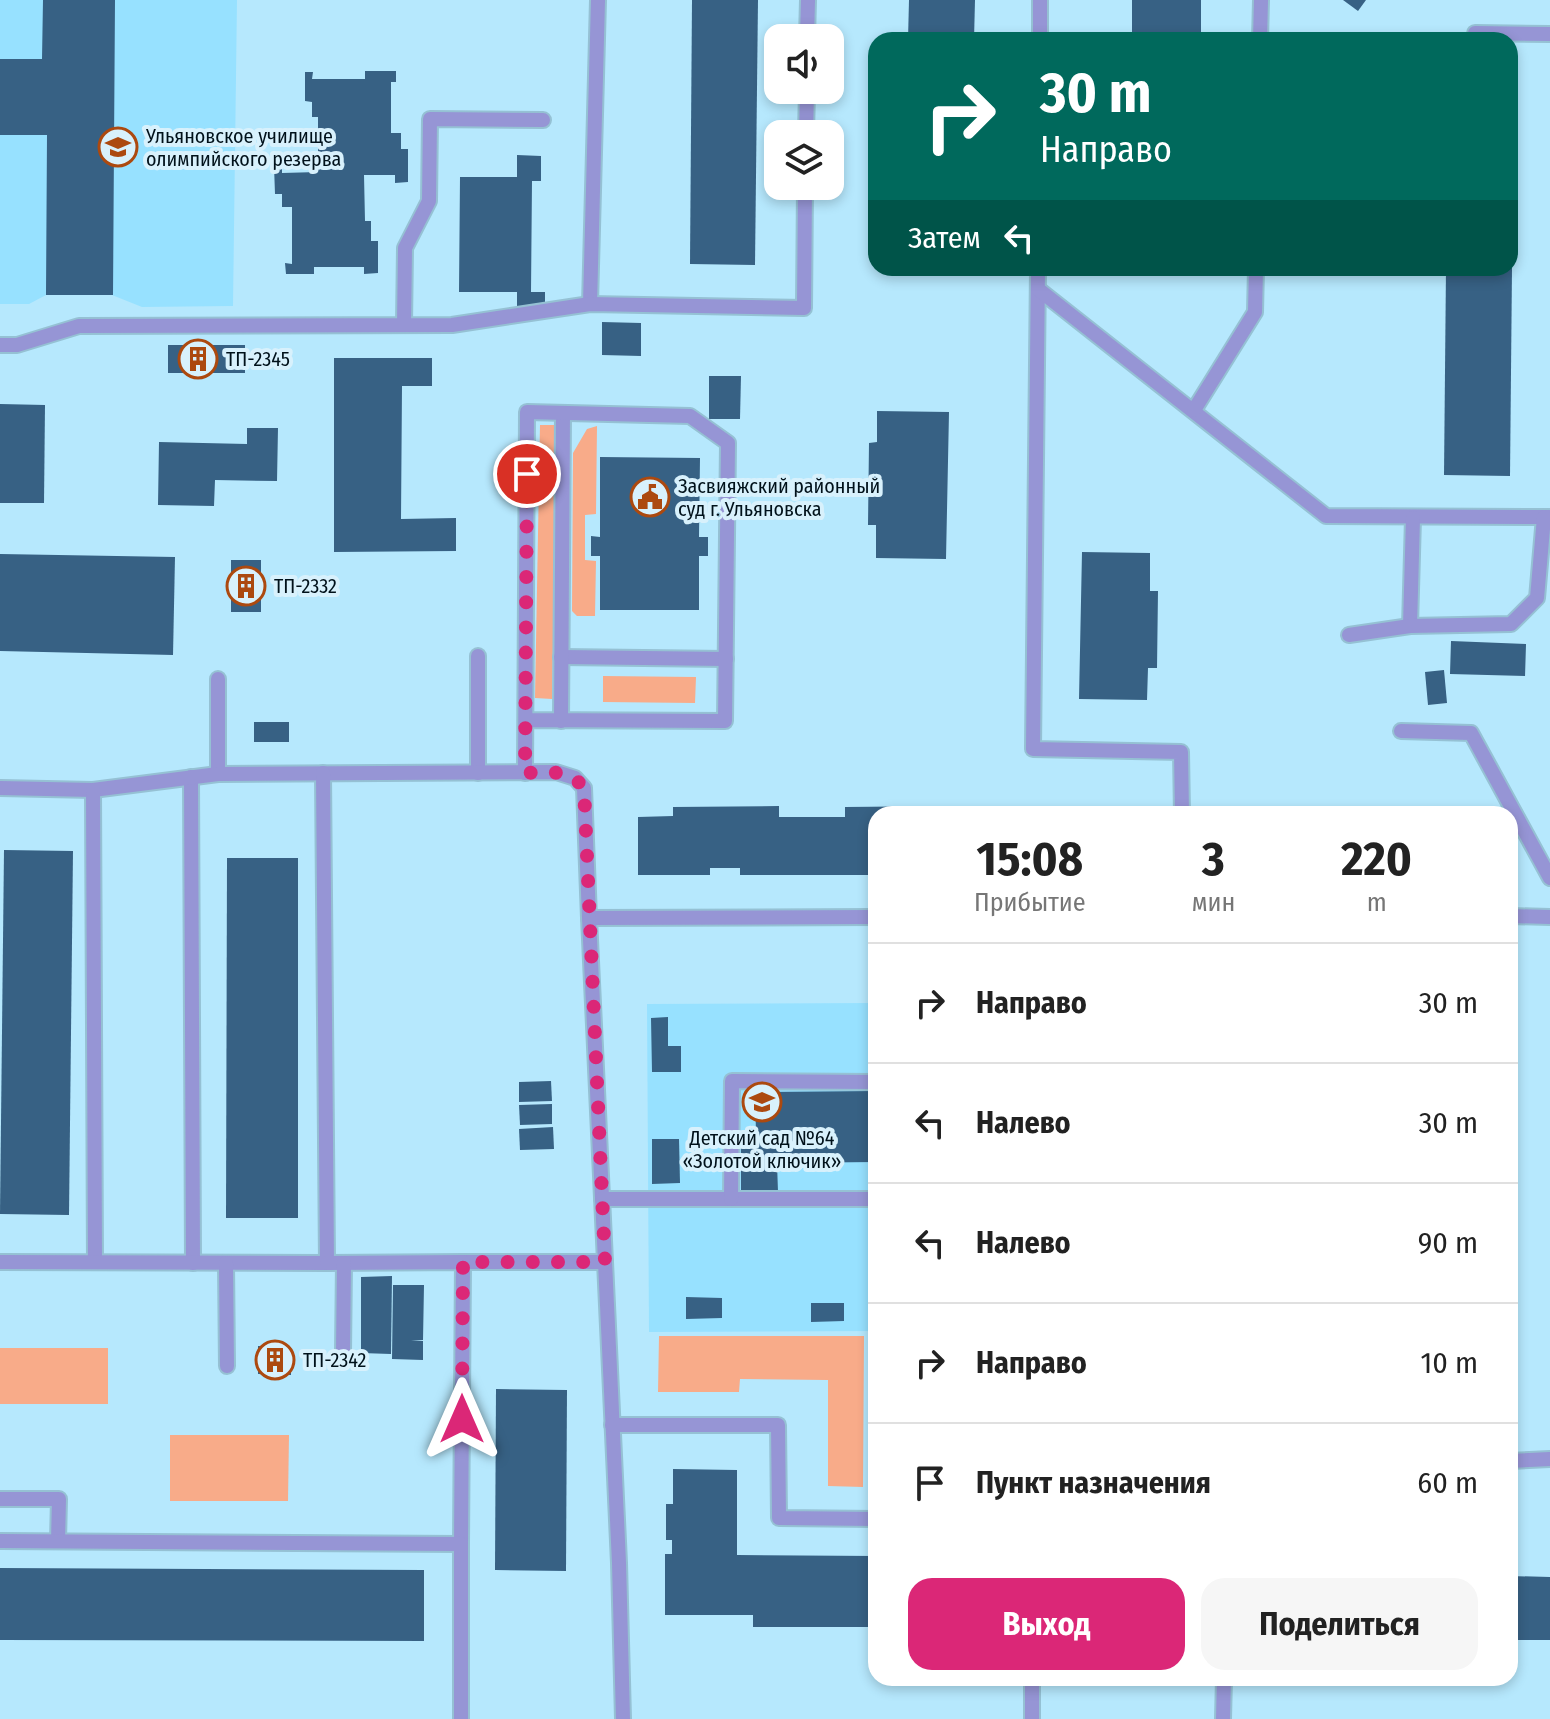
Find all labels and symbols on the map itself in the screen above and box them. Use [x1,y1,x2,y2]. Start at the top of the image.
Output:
place label: Ульяновское училище олимпийского резерва [145,124,341,171]
school or university icon: Ульяновское училище олимпийского резерва [97,126,139,168]
building icon: ТП-2345 [177,338,219,380]
place label: ТП-2345 [226,347,290,371]
pin [493,440,561,508]
place label: Засвияжский районный суд г. Ульяновска [678,474,880,521]
public building icon: Засвияжский районный суд г. Ульяновска [629,476,671,518]
building icon: ТП-2332 [225,565,267,607]
place label: ТП-2332 [274,574,337,598]
school or university icon: Детский сад №64 «Золотой ключик» [741,1081,783,1123]
place label: Детский сад №64 «Золотой ключик» [683,1126,841,1173]
building icon: ТП-2342 [254,1339,296,1381]
place label: ТП-2342 [303,1348,367,1372]
position arrow [420,1377,504,1461]

